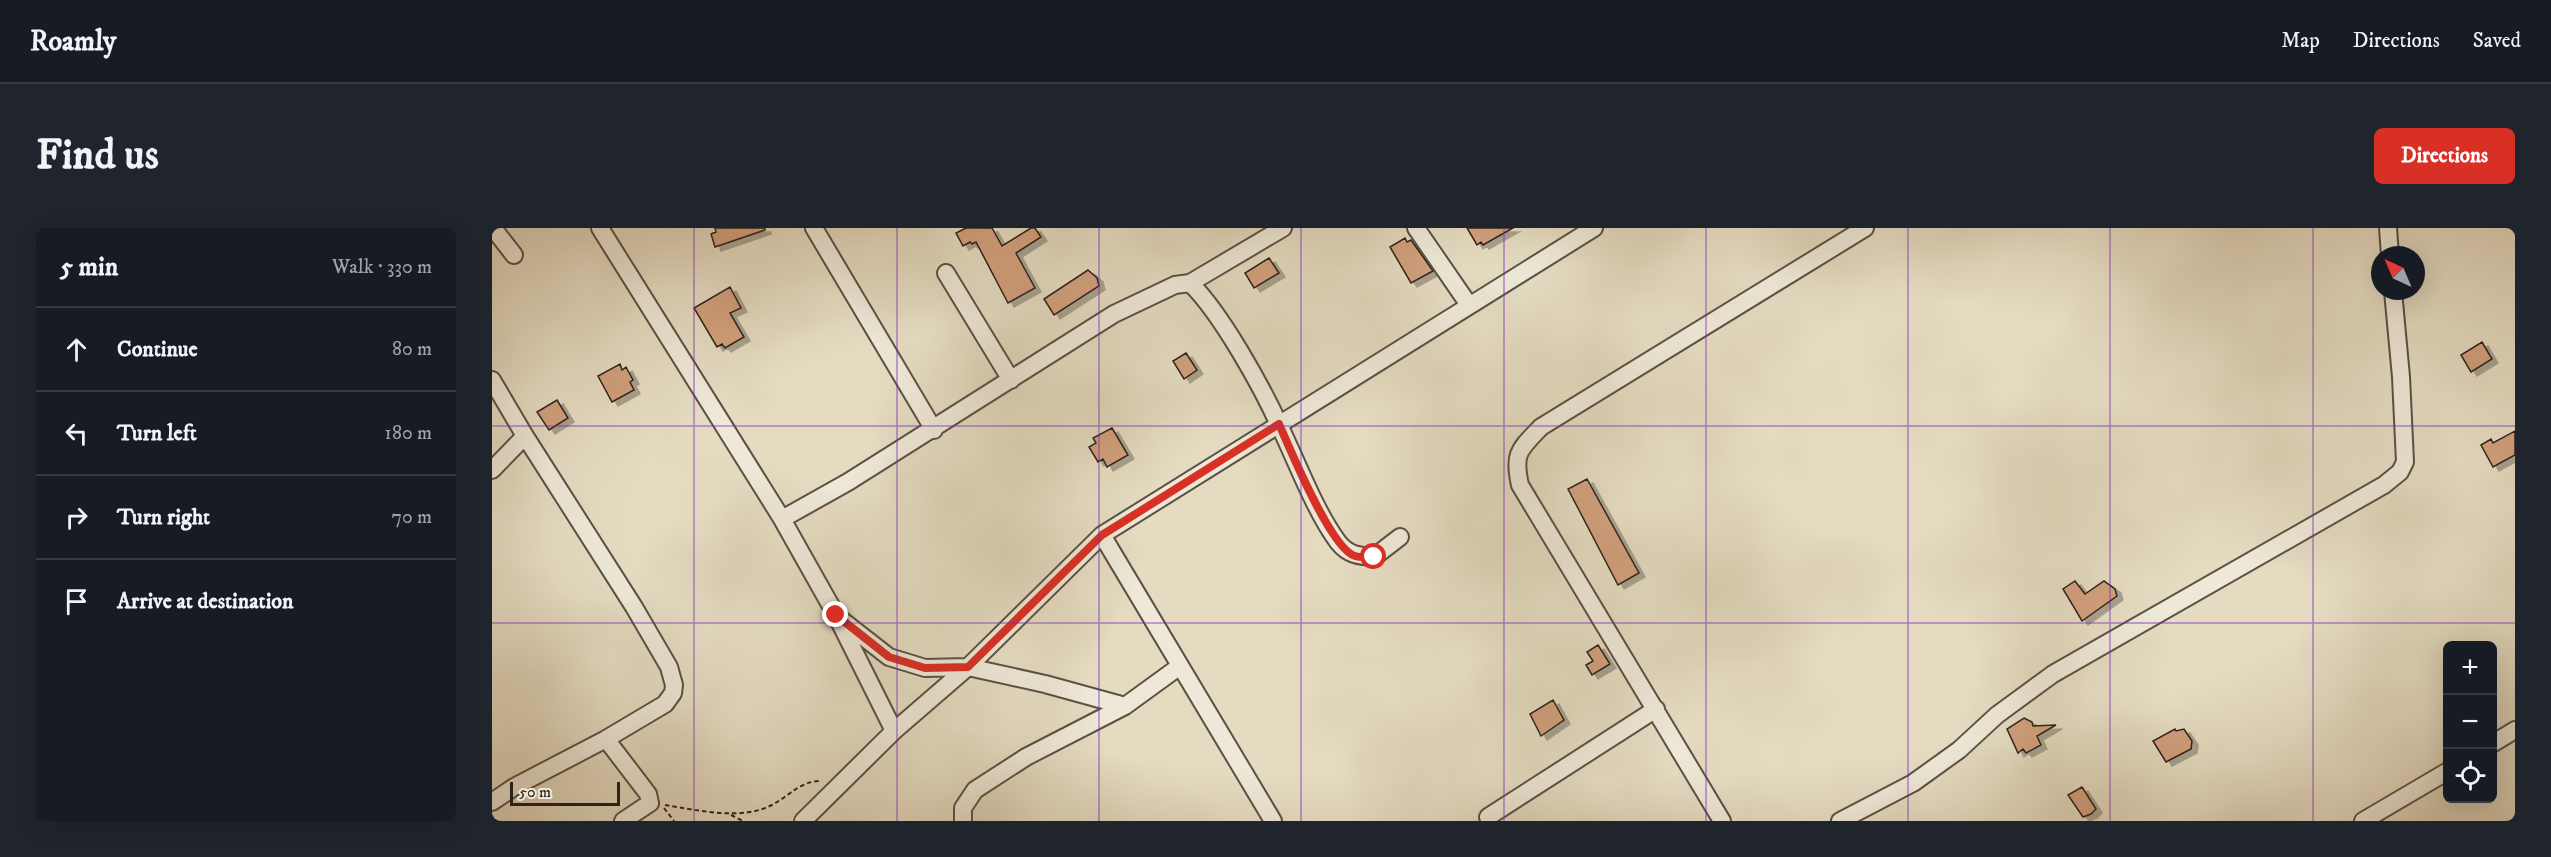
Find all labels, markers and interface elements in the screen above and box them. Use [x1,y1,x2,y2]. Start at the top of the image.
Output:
text: Roamly [30,24,116,59]
text: Map [2281,28,2320,54]
text: Directions [2353,28,2440,54]
text: Saved [2473,28,2521,54]
button: Directions [2374,128,2515,184]
text: Find us [36,130,159,182]
north arrow [2371,246,2425,300]
text: 5 min [60,251,118,284]
text: Walk · 330 m [332,255,432,280]
icon: ahead [60,333,93,366]
text: Continue [117,336,198,363]
text: 80 m [392,337,432,362]
icon: left [60,417,93,450]
text: Turn left [117,420,197,447]
text: 180 m [385,421,432,446]
icon: right [60,501,93,534]
text: Turn right [117,504,210,531]
text: 70 m [391,505,432,530]
route start [1360,543,1386,569]
icon: arrive [60,585,93,618]
text: Arrive at destination [117,588,294,615]
route end [822,601,848,627]
map controls [2443,641,2497,803]
button: + [2443,641,2497,695]
button: − [2443,695,2497,749]
button: locate [2443,749,2497,803]
scale bar [510,779,620,806]
text: 50 m [519,782,551,802]

